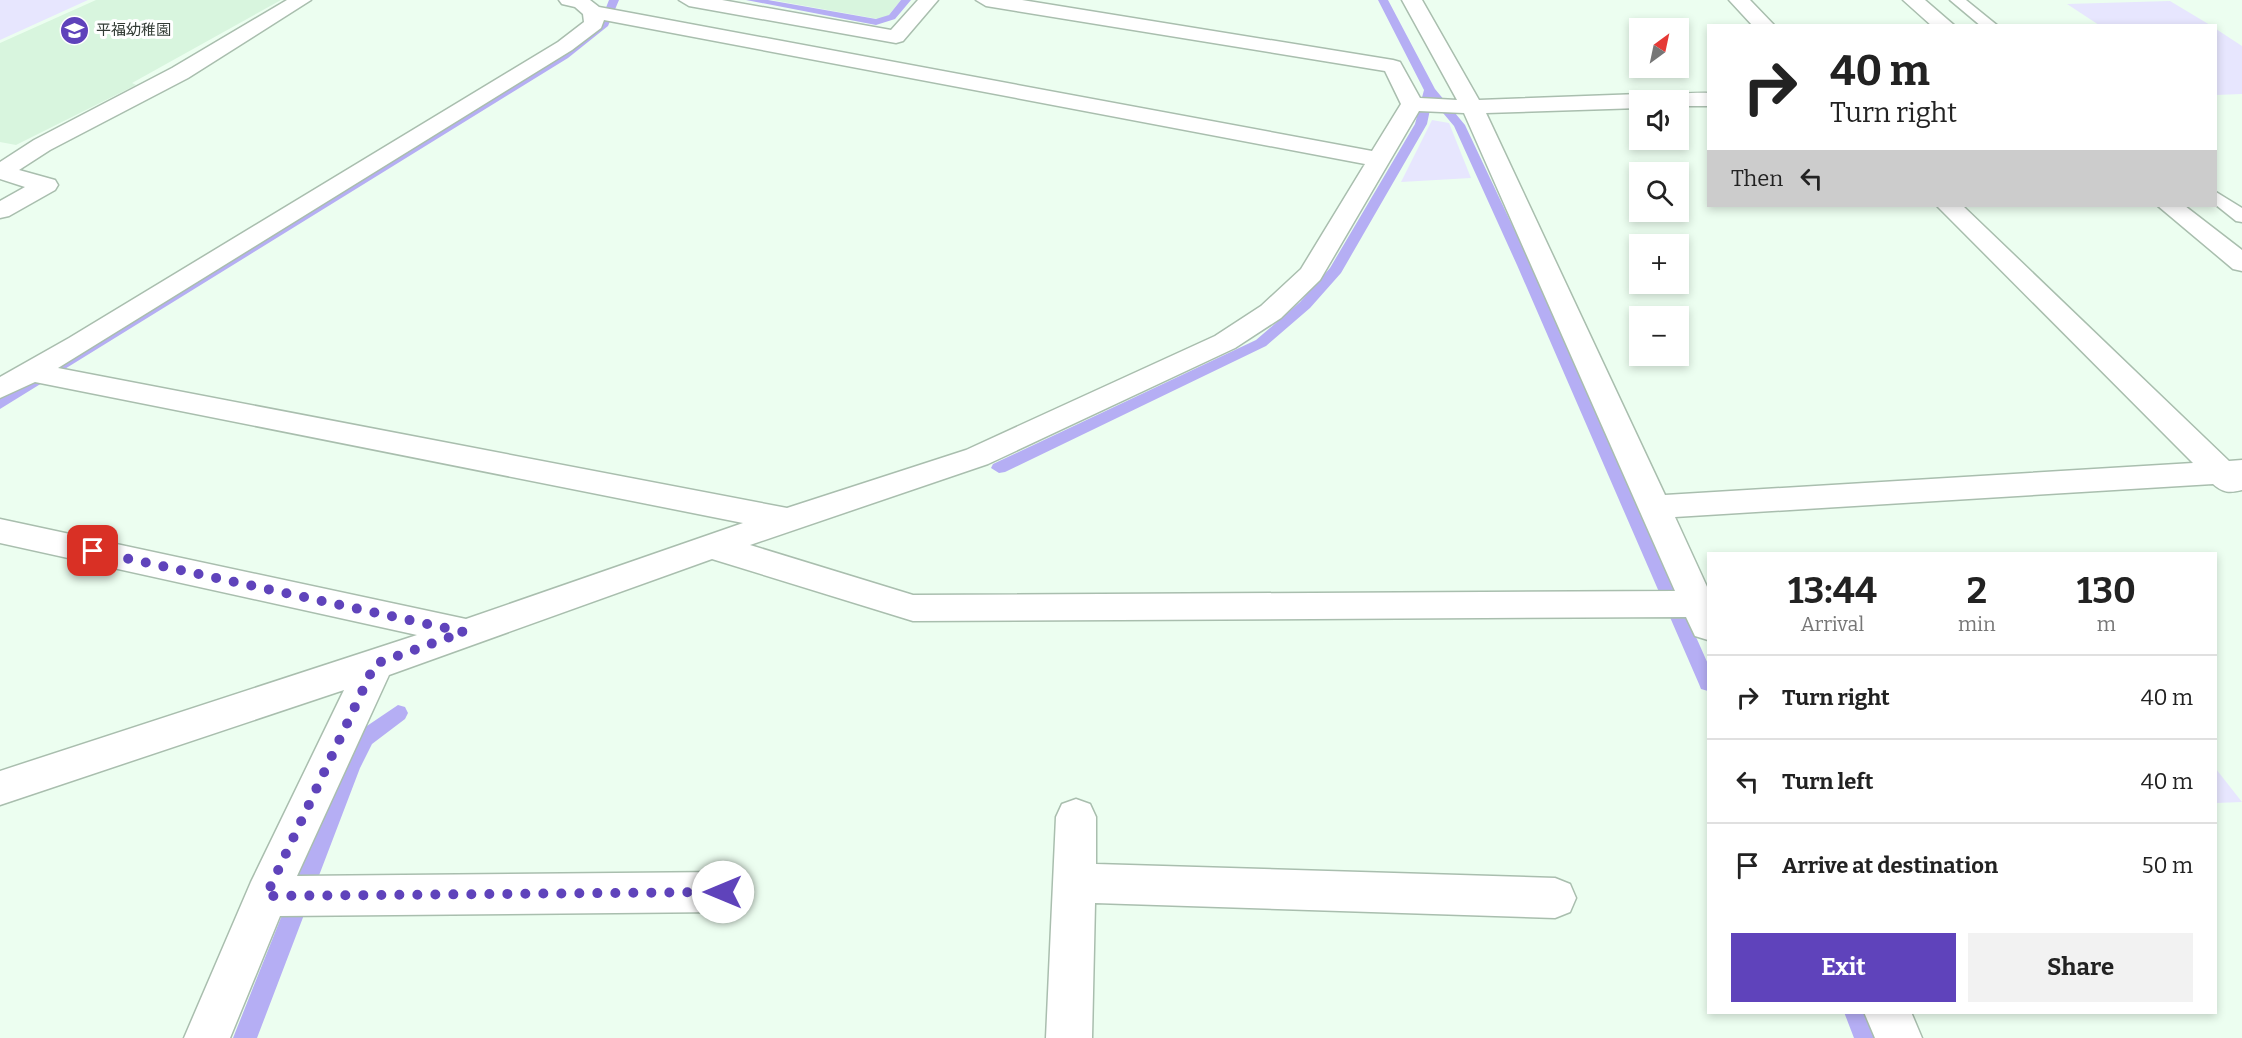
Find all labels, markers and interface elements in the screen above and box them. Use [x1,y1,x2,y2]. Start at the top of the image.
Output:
school or university icon: 平福幼稚園 [59,14,91,46]
north arrow [1629,18,1689,78]
map controls [1629,18,1689,366]
place label: 平福幼稚園 [96,21,171,39]
text: 40 m [1830,46,1930,96]
icon: right [1731,48,1809,126]
button: sound [1629,90,1689,150]
text: Turn right [1830,97,1957,129]
button: search [1629,162,1689,222]
icon: left [1795,162,1828,195]
text: Then [1731,165,1783,192]
button: + [1629,234,1689,294]
button: − [1629,306,1689,366]
pin [67,525,118,576]
icon: arrive [76,534,109,567]
text: 13:44 [1788,569,1877,613]
text: 2 [1967,569,1987,613]
text: 130 [2077,569,2136,613]
text: Arrival [1801,612,1864,636]
text: min [1958,612,1996,636]
text: m [2097,612,2116,636]
icon: right [1731,681,1764,714]
text: Turn right [1782,684,1890,711]
text: 40 m [2141,684,2193,711]
icon: left [1731,765,1764,798]
text: Turn left [1782,768,1874,795]
text: 40 m [2141,768,2193,795]
icon: arrive [1731,849,1764,882]
text: Arrive at destination [1782,852,1998,879]
text: 50 m [2142,852,2193,879]
position arrow [691,860,755,924]
button: Exit [1731,933,1956,1002]
button: Share [1968,933,2193,1002]

